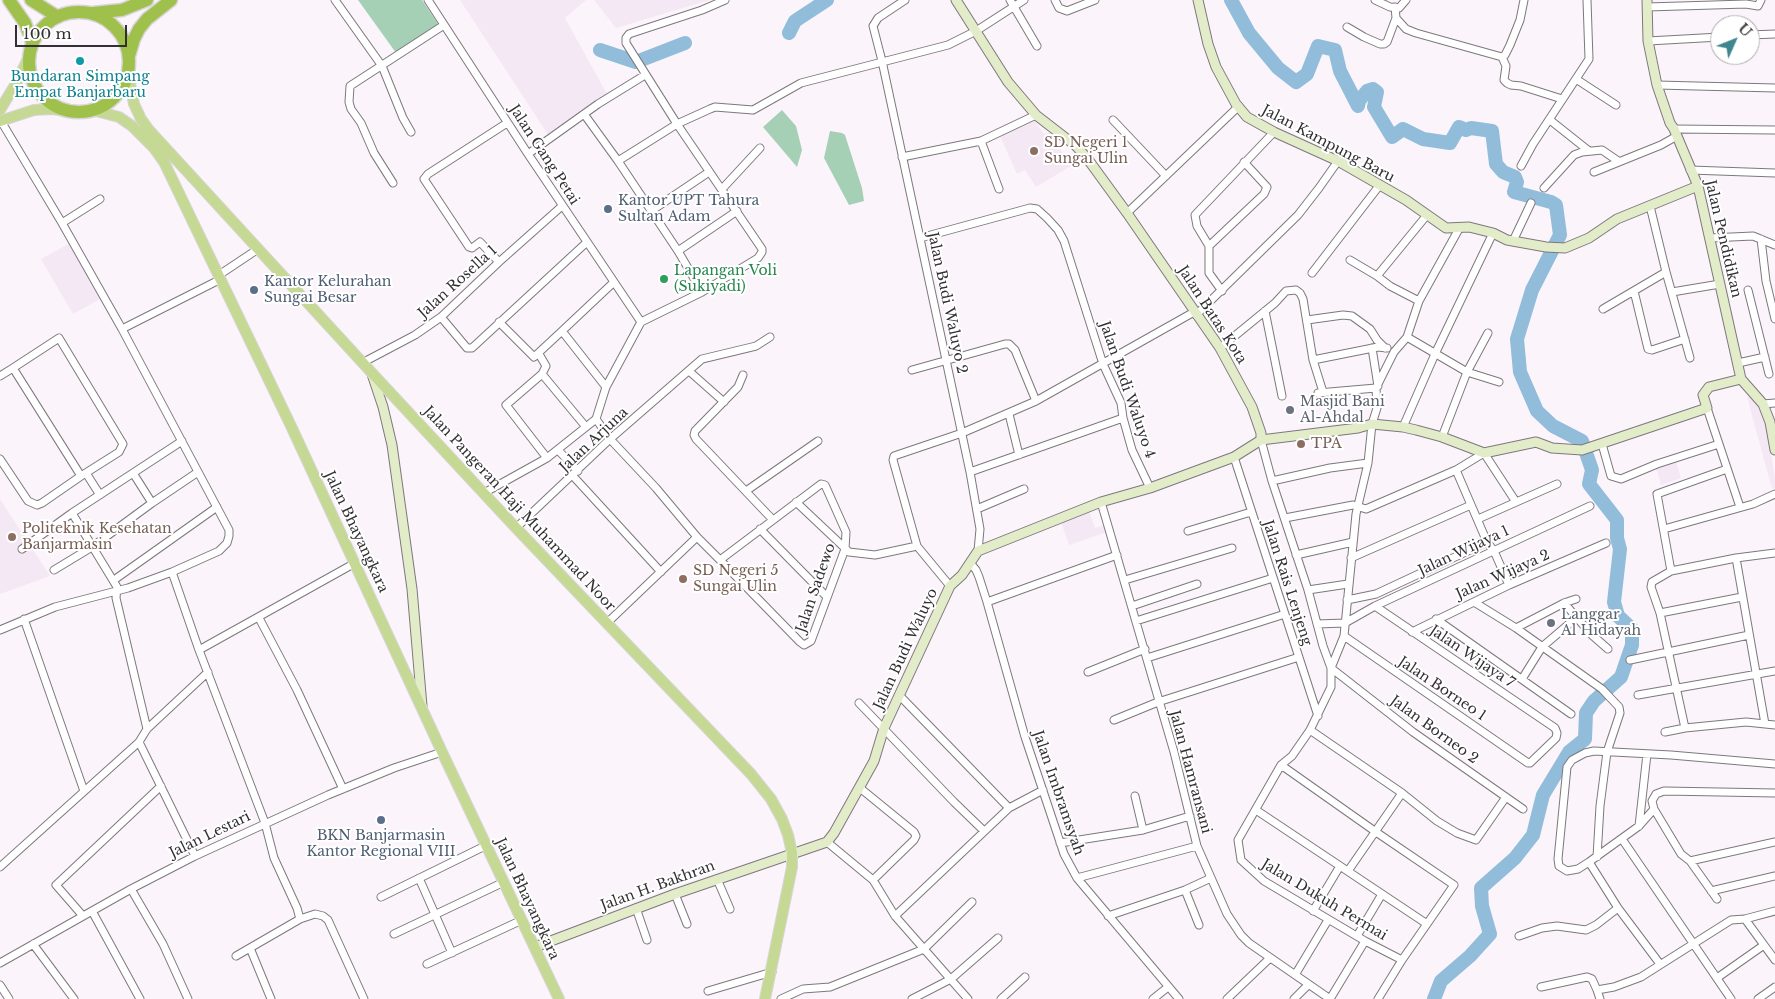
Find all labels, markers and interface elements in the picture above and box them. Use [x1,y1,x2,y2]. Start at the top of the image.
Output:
scale bar [18,15,130,47]
north arrow [1710,15,1760,65]
text: U [1734,20,1756,41]
text: 100 m [23,24,72,43]
marker: Bundaran Simpang Empat Banjarbaru [74,55,86,67]
place label: Bundaran Simpang Empat Banjarbaru [10,69,150,102]
street label: Jalan Gang Petai [505,102,583,208]
street label: Jalan Kampung Baru [1259,102,1397,186]
place label: SD Negeri 1 Sungai Ulin [1044,135,1128,168]
marker: SD Negeri 1 Sungai Ulin [1028,145,1040,157]
street label: Jalan Pendidikan [1701,179,1745,299]
place label: Kantor UPT Tahura Sultan Adam [618,193,759,226]
marker: Kantor UPT Tahura Sultan Adam [602,203,614,215]
street label: Jalan Budi Waluyo 2 [924,231,970,375]
street label: Jalan Rosella 1 [415,242,501,322]
place label: Lapangan Voli (Sukiyadi) [674,263,777,296]
street label: Jalan Batas Kota [1174,263,1250,367]
marker: Lapangan Voli (Sukiyadi) [658,273,670,285]
place label: Kantor Kelurahan Sungai Besar [264,274,391,306]
marker: Kantor Kelurahan Sungai Besar [248,284,260,296]
street label: Jalan Budi Waluyo 4 [1096,319,1158,461]
place label: Masjid Bani Al-Ahdal [1300,394,1385,427]
street label: Jalan Pangeran Haji Muhammad Noor [419,403,619,615]
street label: Jalan Arjuna [556,404,632,476]
marker: Masjid Bani Al-Ahdal [1284,404,1296,416]
place label: TPA [1311,436,1342,452]
marker: TPA [1295,438,1307,450]
street label: Jalan Bhayangkara [320,469,392,595]
street label: Jalan Rais Lenjeng [1259,518,1315,648]
place label: Politeknik Kesehatan Banjarmasin [22,521,172,554]
street label: Jalan Wijaya 1 [1416,523,1512,579]
marker: Politeknik Kesehatan Banjarmasin [6,531,18,543]
street label: Jalan Sadewo [793,541,839,635]
street label: Jalan Wijaya 2 [1454,547,1552,603]
place label: SD Negeri 5 Sungai Ulin [693,563,778,596]
marker: SD Negeri 5 Sungai Ulin [677,573,689,585]
street label: Jalan Budi Waluyo [871,586,941,712]
place label: Langgar Al Hidayah [1561,607,1641,640]
marker: Langgar Al Hidayah [1545,617,1557,629]
street label: Jalan Wijaya 7 [1426,622,1518,692]
street label: Jalan Borneo 1 [1395,653,1489,725]
street label: Jalan Borneo 2 [1387,692,1481,768]
street label: Jalan Hamransani [1165,708,1215,836]
street label: Jalan Imbramsyah [1029,729,1087,857]
street label: Jalan Lestari [167,808,253,862]
marker: BKN Banjarmasin Kantor Regional VIII [375,814,387,826]
place label: BKN Banjarmasin Kantor Regional VIII [306,828,456,860]
street label: Jalan Bhayangkara [491,836,563,962]
street label: Jalan Dukuh Permai [1258,856,1390,944]
street label: Jalan H. Bakhran [599,858,717,914]

